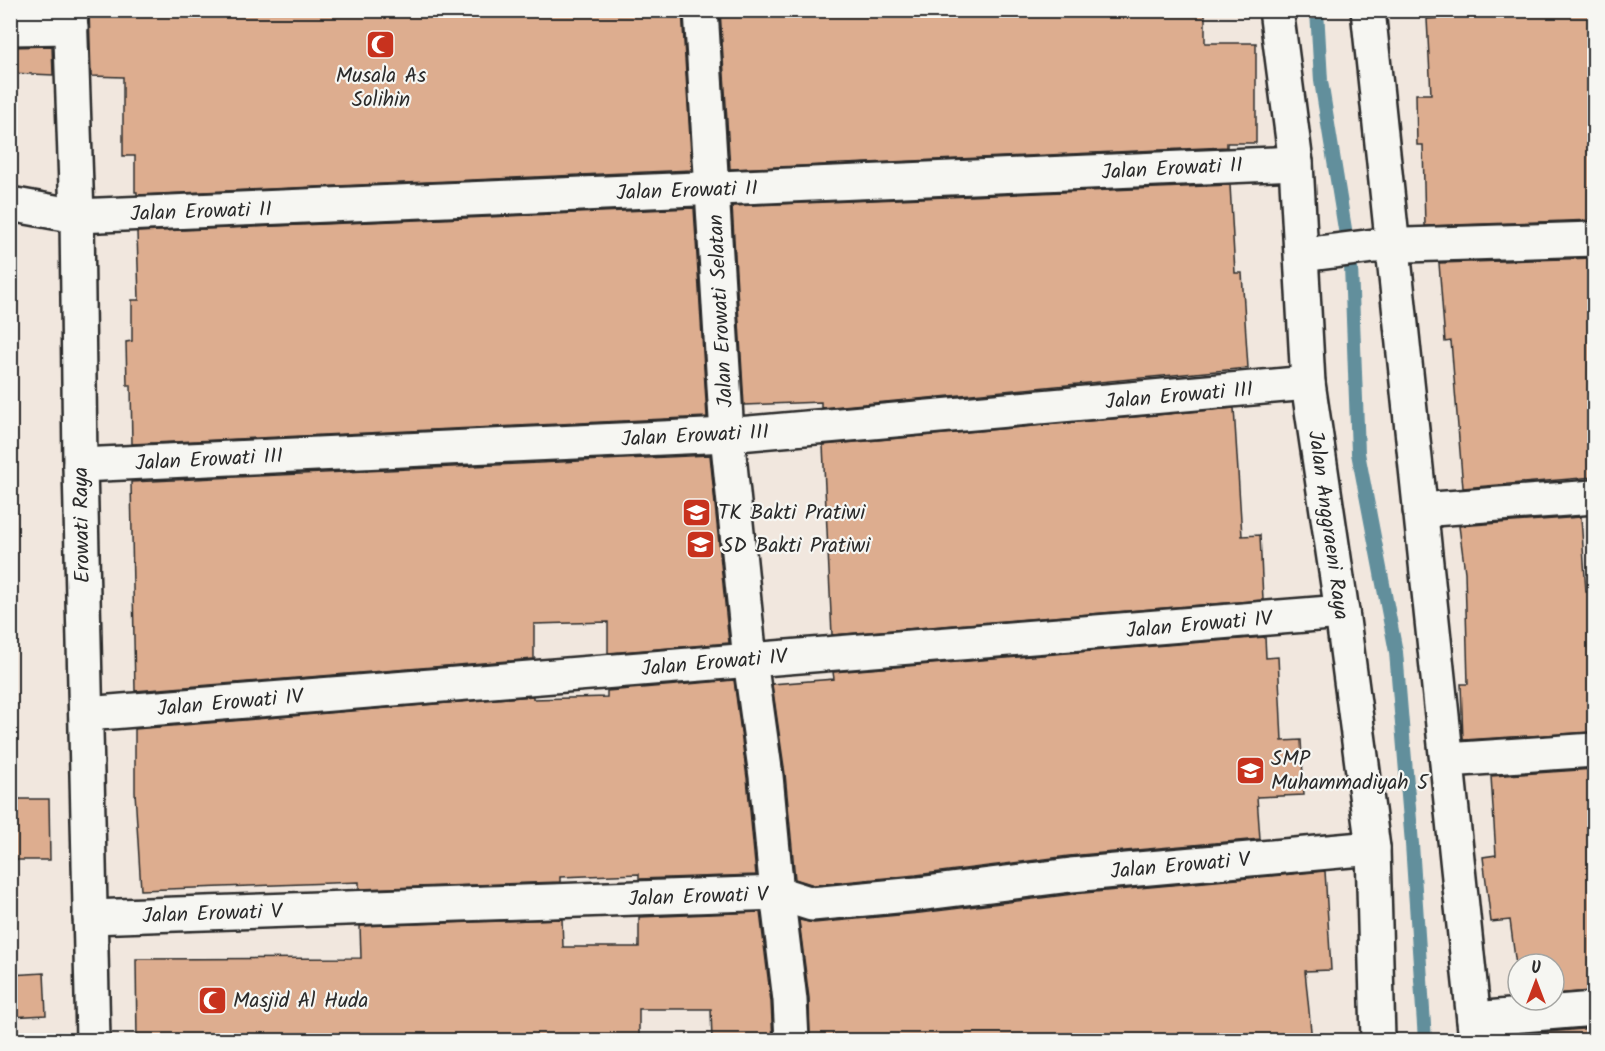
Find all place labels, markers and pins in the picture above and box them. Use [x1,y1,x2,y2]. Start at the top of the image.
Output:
mosque icon: Musala As Solihin [365,28,397,60]
place label: Musala As Solihin [336,60,426,117]
school or university icon: TK Bakti Pratiwi [681,496,713,528]
place label: TK Bakti Pratiwi [718,497,866,530]
school or university icon: SD Bakti Pratiwi [685,529,717,561]
place label: SD Bakti Pratiwi [722,530,871,563]
place label: SMP Muhammadiyah 5 [1271,743,1430,800]
school or university icon: SMP Muhammadiyah 5 [1234,754,1266,786]
mosque icon: Masjid Al Huda [196,984,228,1016]
place label: Masjid Al Huda [233,985,368,1018]

